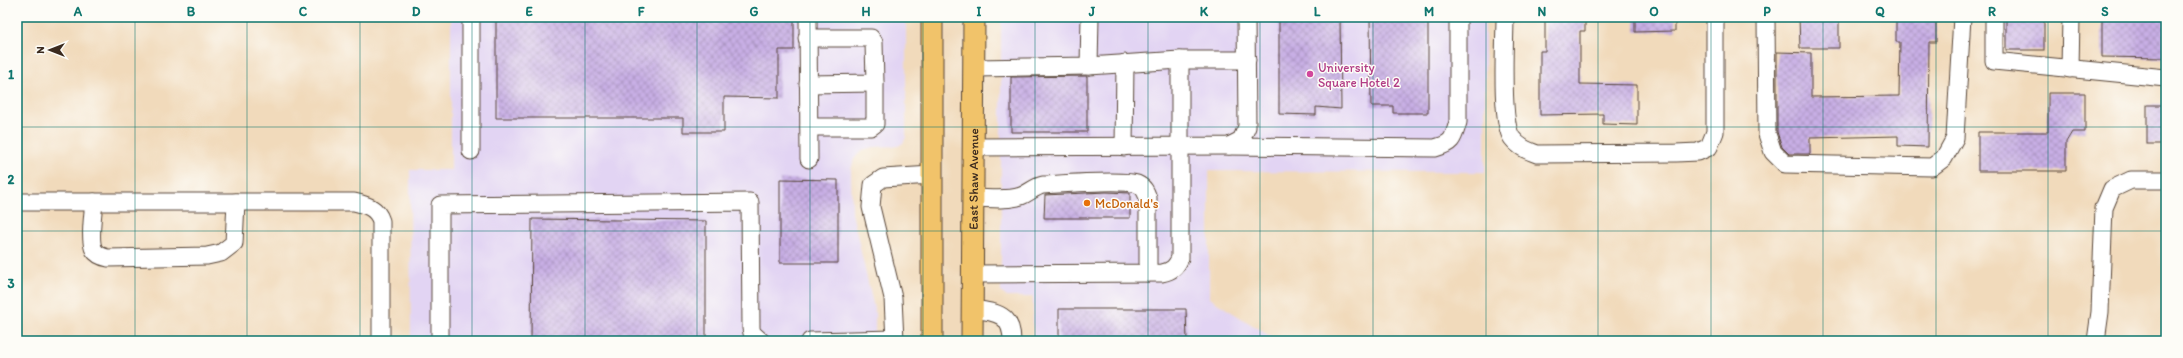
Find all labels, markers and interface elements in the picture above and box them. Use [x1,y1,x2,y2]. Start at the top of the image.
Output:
text: A [73,4,83,19]
text: B [187,4,196,19]
text: C [299,4,308,19]
text: D [412,4,421,19]
text: E [525,4,533,19]
text: F [638,4,645,19]
text: G [750,4,759,19]
text: H [862,4,871,19]
text: I [977,4,982,19]
text: J [1088,4,1096,19]
text: K [1200,4,1209,19]
text: L [1314,4,1321,19]
text: M [1424,4,1434,19]
text: N [1538,4,1547,19]
text: O [1649,4,1659,19]
text: P [1763,4,1771,19]
text: Q [1875,4,1885,19]
text: R [1988,4,1996,19]
text: S [2101,4,2109,19]
north arrow [30,30,70,70]
text: N [34,46,47,54]
place label: University Square Hotel 2 [1318,60,1400,90]
text: 1 [8,67,14,82]
marker: University Square Hotel 2 [1305,69,1315,79]
street label: East Shaw Avenue [966,128,981,230]
text: 2 [8,172,15,187]
place label: McDonald's [1095,196,1159,211]
marker: McDonald's [1082,198,1092,208]
text: 3 [7,276,15,291]

